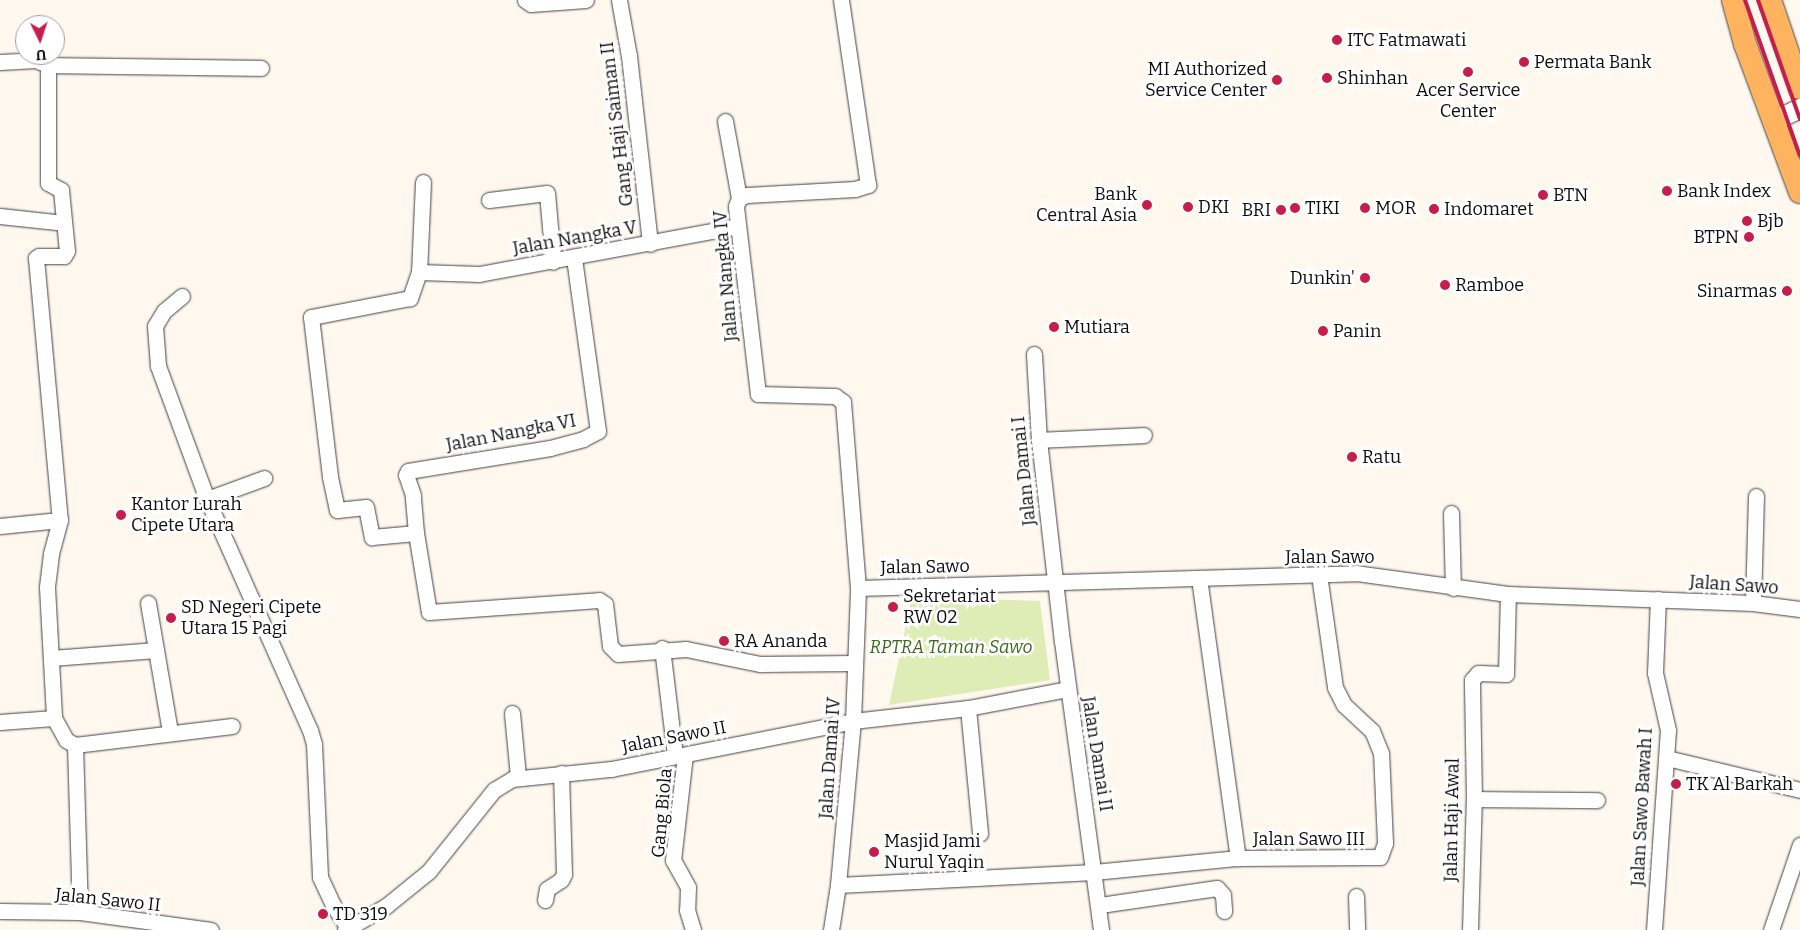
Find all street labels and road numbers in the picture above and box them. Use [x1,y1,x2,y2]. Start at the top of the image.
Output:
street label: Gang Haji Saiman II [596,40,638,208]
street label: Jalan Nangka IV [710,209,742,343]
street label: Jalan Nangka V [511,216,639,260]
street label: Jalan Nangka VI [444,410,578,456]
street label: Jalan Damai I [1008,415,1040,527]
street label: Jalan Sawo [1285,546,1375,568]
street label: Jalan Sawo [880,555,970,579]
street label: Jalan Sawo [1689,571,1779,599]
street label: Jalan Damai II [1077,695,1117,813]
street label: Jalan Damai IV [815,696,845,820]
street label: Jalan Sawo II [620,716,728,758]
street label: Jalan Sawo Bawah I [1627,727,1657,887]
street label: Jalan Haji Awal [1440,758,1464,882]
street label: Gang Biola [647,767,677,859]
street label: Jalan Sawo III [1253,828,1365,850]
street label: Jalan Sawo II [54,884,162,916]

